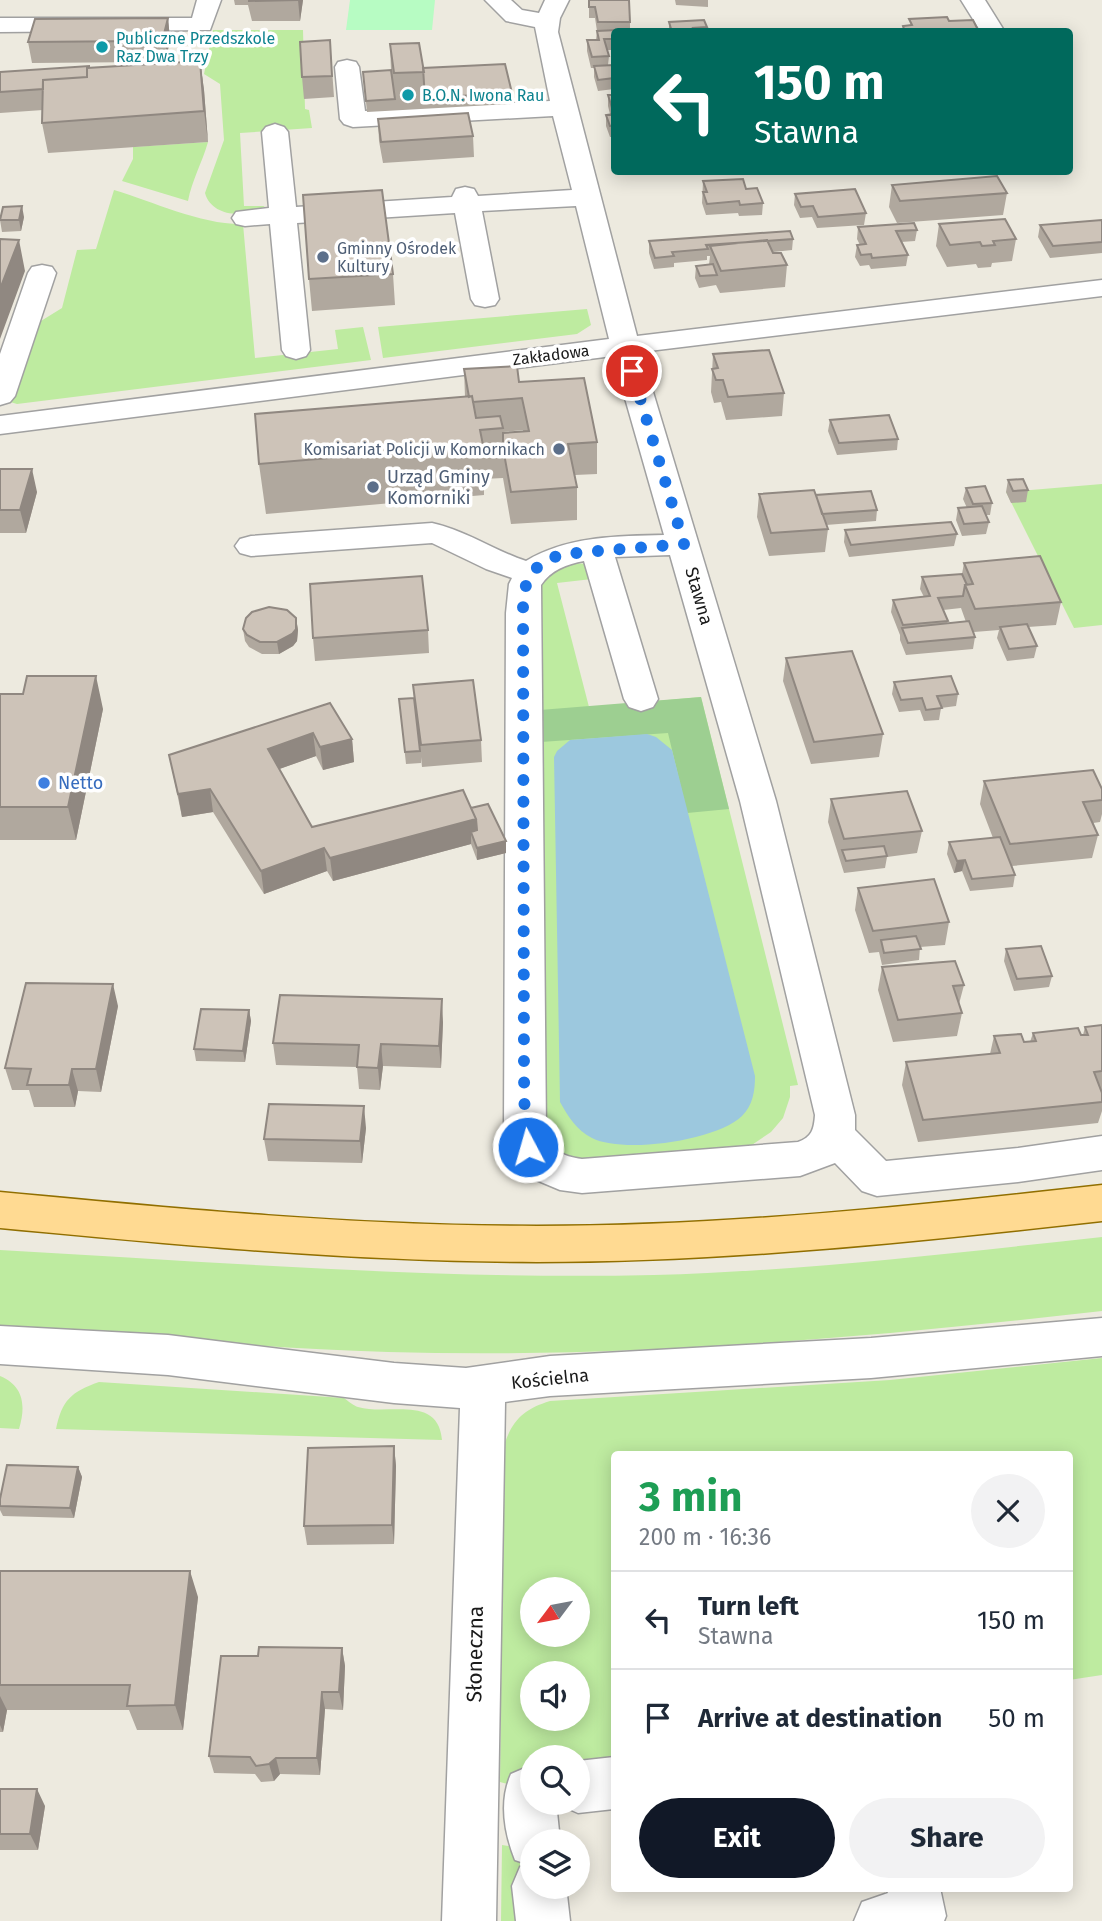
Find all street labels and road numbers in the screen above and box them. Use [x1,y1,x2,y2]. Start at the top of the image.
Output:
street label: Zakładowa [512,341,590,369]
street label: Stawna [680,565,718,627]
street label: Kościelna [510,1364,590,1394]
street label: Słoneczna [461,1605,489,1703]

